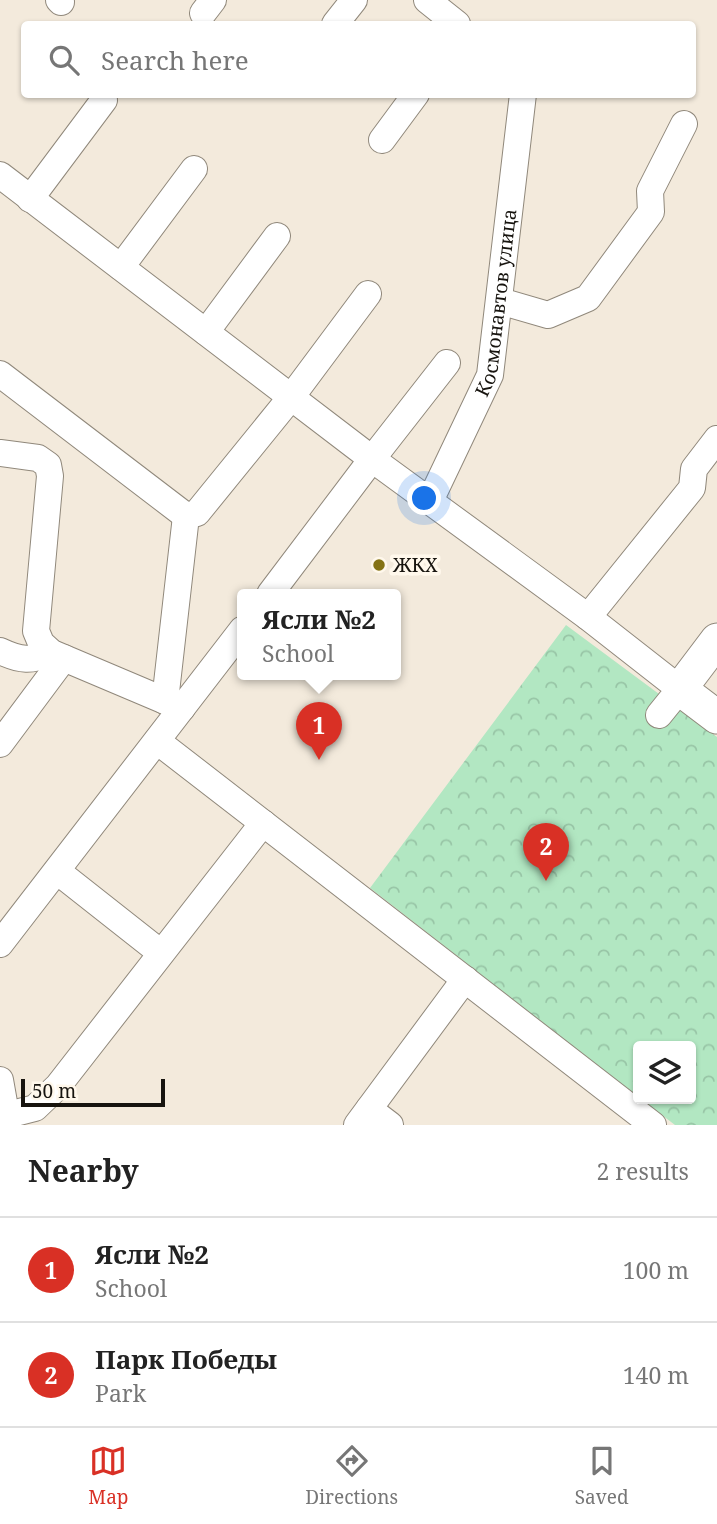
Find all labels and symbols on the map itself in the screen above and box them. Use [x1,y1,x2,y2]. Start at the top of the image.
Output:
street label: Космонавтов улица [469,207,522,401]
your location [407,481,441,515]
place label: ЖКХ [392,552,438,578]
marker: ЖКХ [371,557,387,573]
pin: 1 [296,702,342,760]
pin: 2 [523,823,569,881]
scale bar [21,1076,164,1108]

